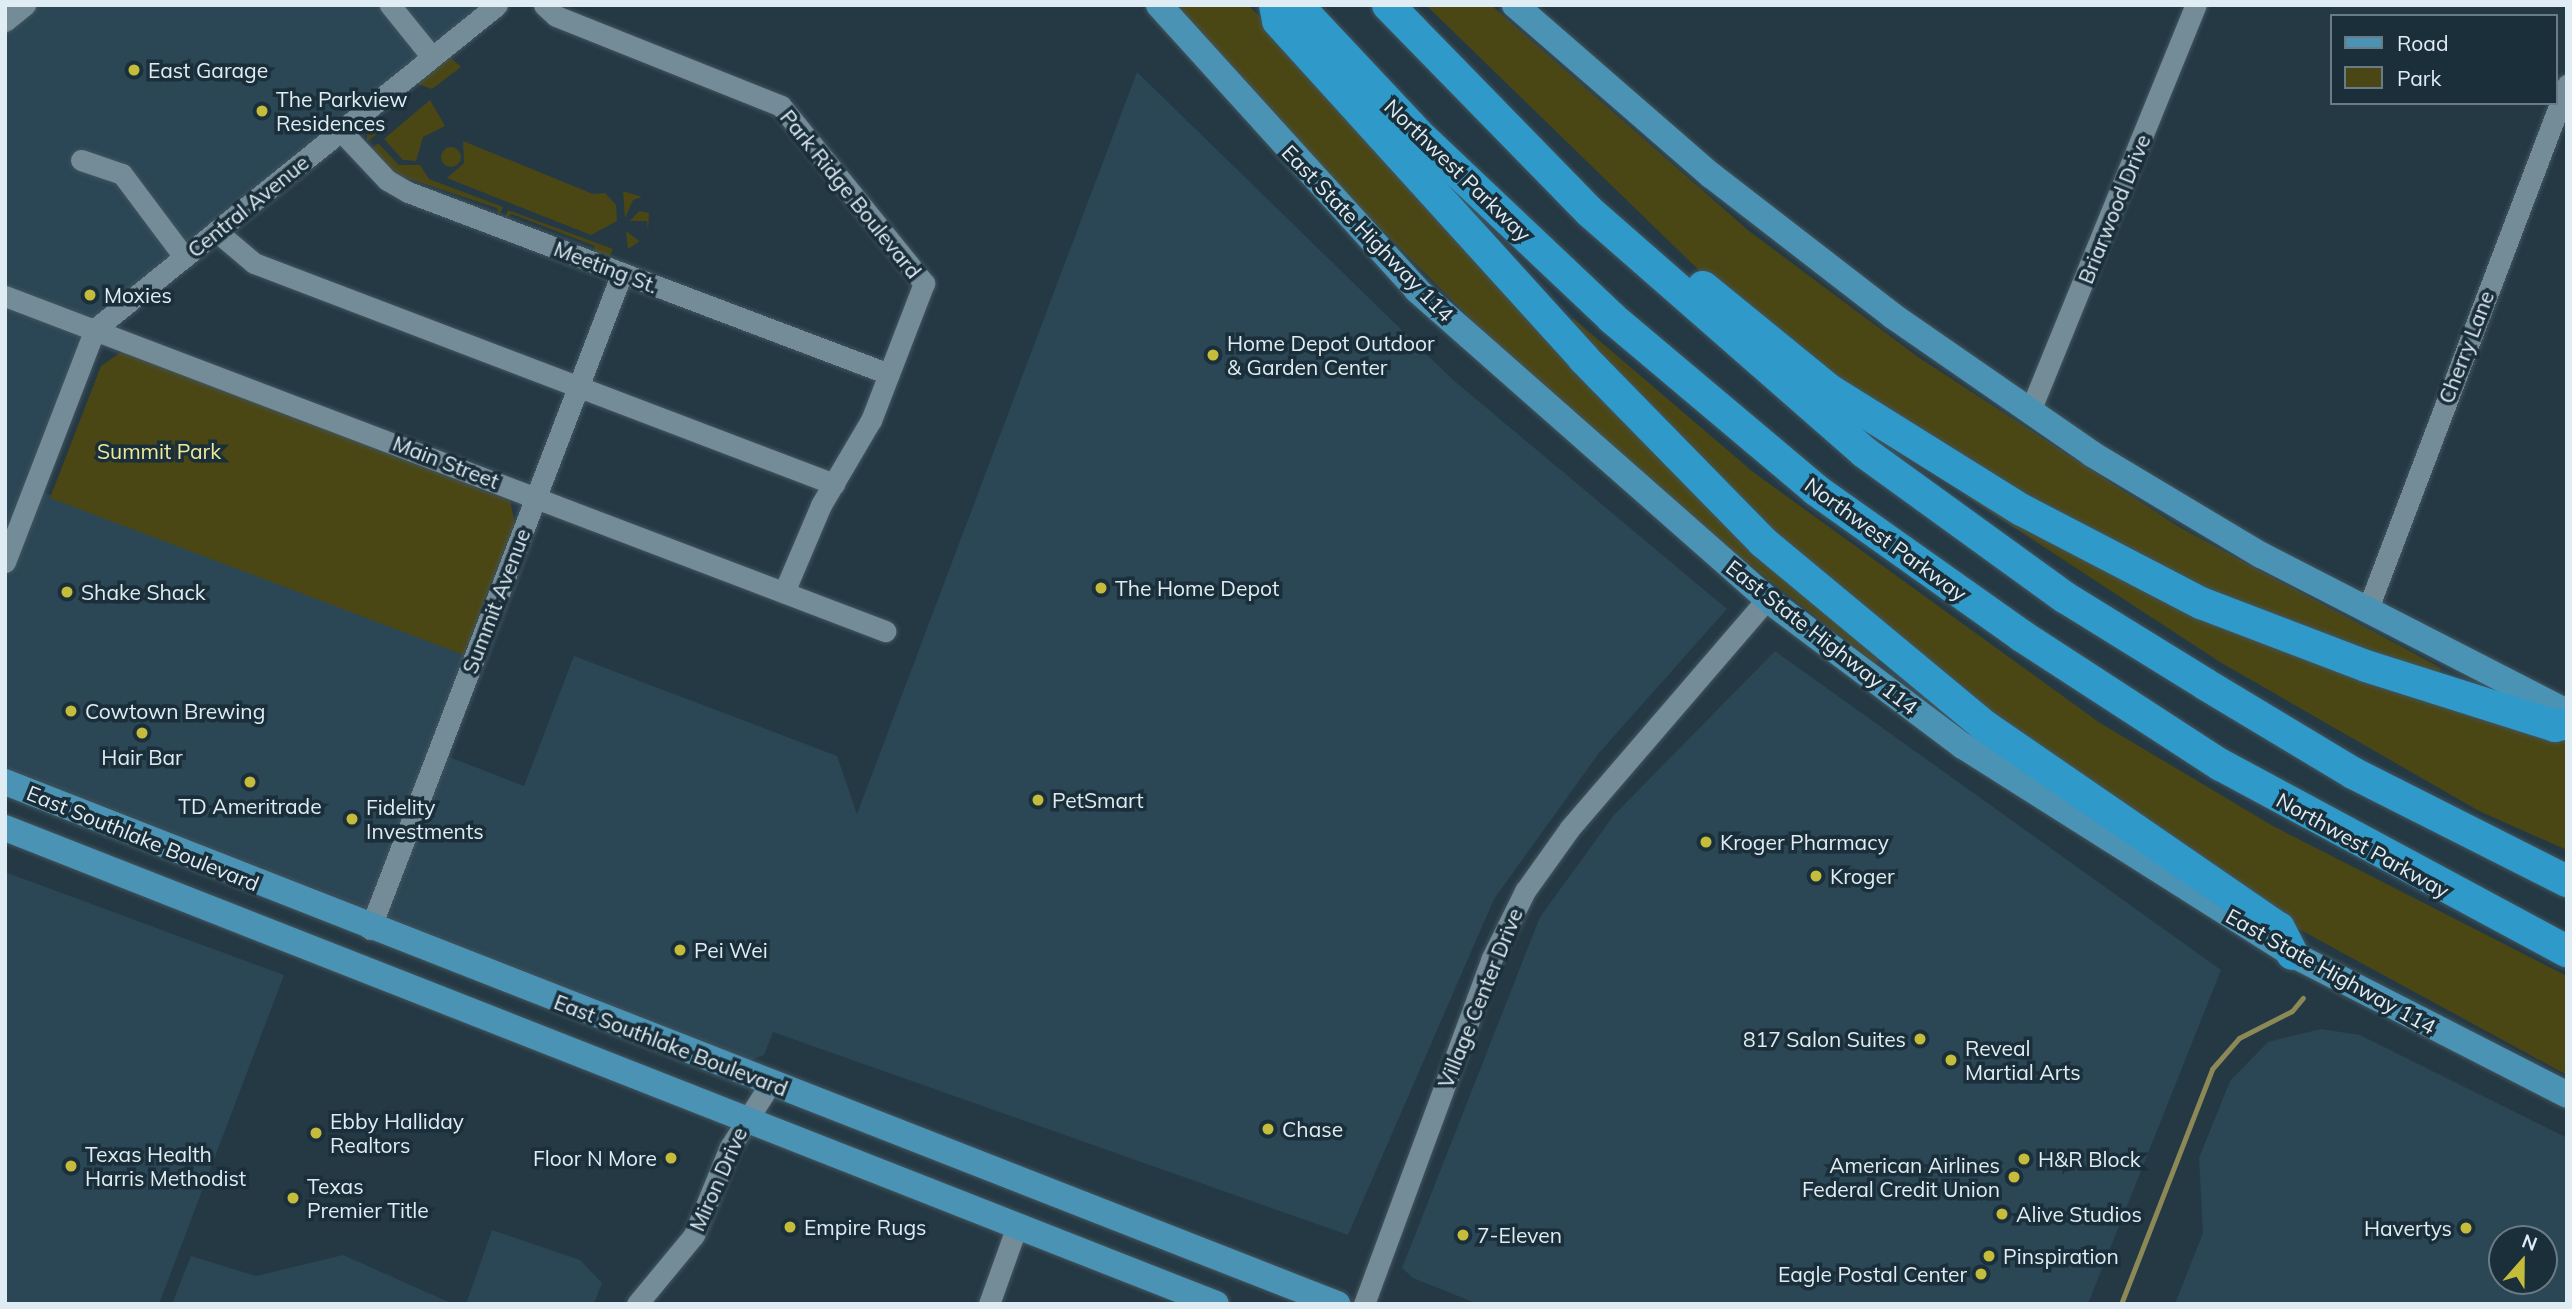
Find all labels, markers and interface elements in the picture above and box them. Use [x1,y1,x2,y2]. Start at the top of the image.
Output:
legend [2330,14,2558,105]
text: Road [2397,30,2448,56]
place label: East Garage [148,57,268,83]
marker: East Garage [126,62,142,78]
text: Park [2397,65,2441,91]
place label: The Parkview Residences [276,86,407,136]
street label: Northwest Parkway [1380,94,1536,246]
marker: The Parkview Residences [254,103,270,119]
street label: Park Ridge Boulevard [775,105,927,283]
street label: Briarwood Drive [2073,131,2155,287]
street label: East State Highway 114 [1277,139,1459,327]
street label: Central Avenue [182,149,314,263]
street label: Meeting St. [551,236,661,298]
place label: Moxies [104,282,172,308]
marker: Moxies [82,287,98,303]
street label: Cherry Lane [2433,287,2499,407]
place label: Home Depot Outdoor & Garden Center [1227,330,1435,380]
marker: Home Depot Outdoor & Garden Center [1205,347,1221,363]
street label: Main Street [389,430,503,494]
park label: Summit Park [97,438,221,464]
street label: Northwest Parkway [1800,472,1972,606]
street label: Summit Avenue [457,525,535,677]
street label: East State Highway 114 [1721,554,1923,720]
place label: The Home Depot [1115,575,1279,601]
place label: Shake Shack [81,579,206,605]
marker: The Home Depot [1093,580,1109,596]
marker: Shake Shack [59,584,75,600]
place label: Cowtown Brewing [85,698,265,724]
marker: Cowtown Brewing [63,703,79,719]
marker: Hair Bar [134,725,150,741]
place label: Hair Bar [101,744,183,770]
marker: TD Ameritrade [242,774,258,790]
street label: East Southlake Boulevard [23,780,263,896]
place label: PetSmart [1052,787,1144,813]
street label: Northwest Parkway [2272,787,2454,903]
marker: PetSmart [1030,792,1046,808]
place label: TD Ameritrade [178,793,322,819]
place label: Fidelity Investments [366,794,484,844]
marker: Fidelity Investments [344,811,360,827]
place label: Kroger Pharmacy [1720,829,1889,855]
marker: Kroger Pharmacy [1698,834,1714,850]
place label: Kroger [1830,863,1895,889]
marker: Kroger [1808,868,1824,884]
street label: East State Highway 114 [2222,903,2440,1039]
street label: Village Center Drive [1432,904,1528,1092]
place label: Pei Wei [694,937,768,963]
marker: Pei Wei [672,942,688,958]
street label: East Southlake Boulevard [551,989,791,1101]
place label: 817 Salon Suites [1743,1026,1906,1052]
marker: 817 Salon Suites [1912,1031,1928,1047]
place label: Reveal Martial Arts [1965,1035,2081,1085]
marker: Reveal Martial Arts [1943,1052,1959,1068]
place label: Ebby Halliday Realtors [330,1108,464,1158]
place label: Chase [1282,1116,1343,1142]
marker: Chase [1260,1121,1276,1137]
street label: Miron Drive [684,1123,752,1235]
marker: Ebby Halliday Realtors [308,1125,324,1141]
place label: Texas Health Harris Methodist [85,1141,246,1191]
place label: Floor N More [533,1145,657,1171]
place label: H&R Block [2038,1146,2141,1172]
marker: Floor N More [663,1150,679,1166]
marker: H&R Block [2016,1151,2032,1167]
place label: American Airlines Federal Credit Union [1802,1152,2000,1202]
marker: Texas Health Harris Methodist [63,1158,79,1174]
marker: American Airlines Federal Credit Union [2006,1169,2022,1185]
place label: Texas Premier Title [307,1173,429,1223]
marker: Texas Premier Title [285,1190,301,1206]
place label: Alive Studios [2016,1201,2142,1227]
marker: Alive Studios [1994,1206,2010,1222]
place label: Empire Rugs [804,1214,927,1240]
place label: Havertys [2364,1215,2452,1241]
marker: Empire Rugs [782,1219,798,1235]
marker: Havertys [2458,1220,2474,1236]
place label: 7-Eleven [1477,1222,1562,1248]
north arrow [2488,1225,2558,1295]
marker: 7-Eleven [1455,1227,1471,1243]
text: N [2519,1228,2541,1256]
place label: Pinspiration [2003,1243,2119,1269]
marker: Pinspiration [1981,1248,1997,1264]
place label: Eagle Postal Center [1778,1261,1967,1287]
marker: Eagle Postal Center [1973,1266,1989,1282]

